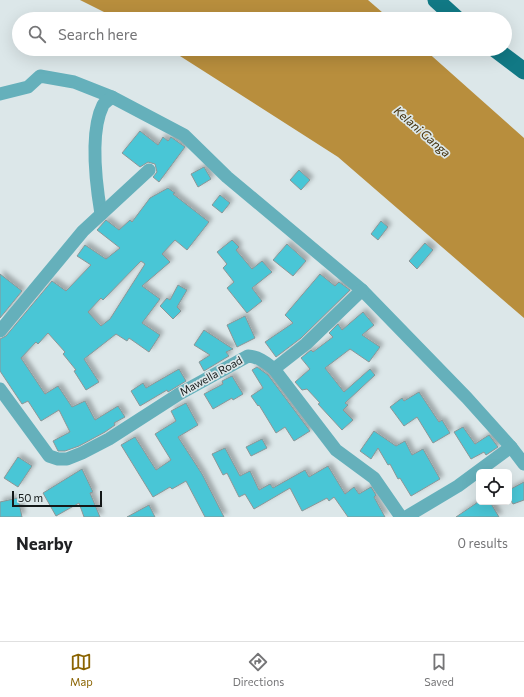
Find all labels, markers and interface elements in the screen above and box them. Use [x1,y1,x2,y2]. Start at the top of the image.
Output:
search box [12,12,512,56]
icon: search [26,23,48,45]
text: Search here [58,25,137,43]
water label: Kelani Ganga [392,103,454,160]
street label: Mawella Road [177,353,244,398]
map controls [476,469,512,505]
button: locate [476,469,512,505]
scale bar [12,489,102,508]
text: 50 m [18,491,43,504]
text: Nearby [16,533,73,554]
text: 0 results [457,535,508,551]
tab: Map [70,651,93,688]
tab: Directions [233,651,284,688]
tab: Saved [424,651,454,688]

